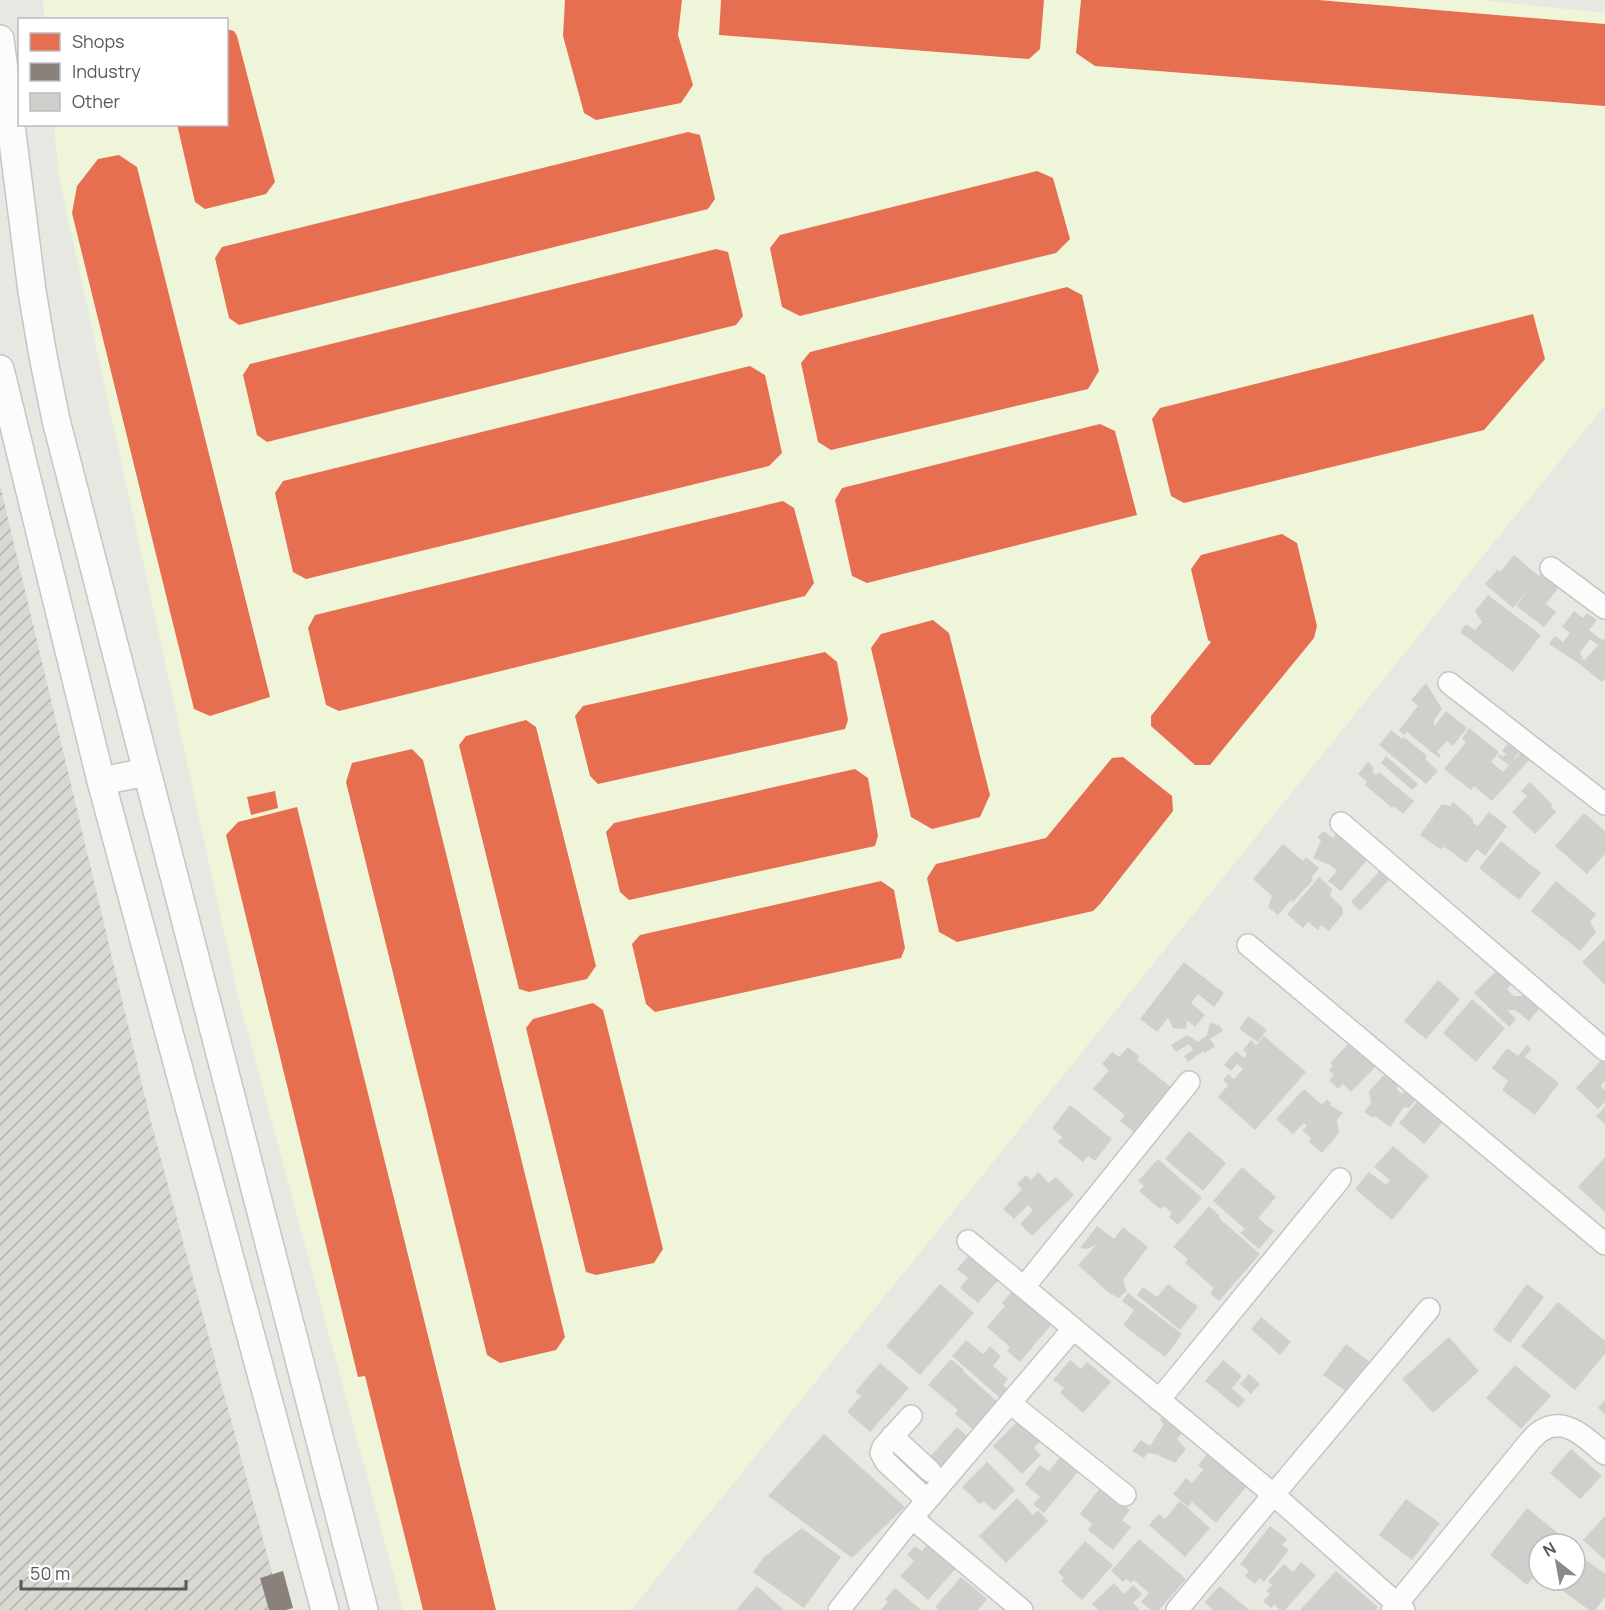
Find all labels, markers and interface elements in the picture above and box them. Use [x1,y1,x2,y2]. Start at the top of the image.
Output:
legend [18,18,228,126]
text: Shops [72,29,124,53]
text: Industry [72,59,141,83]
text: Other [72,89,120,113]
north arrow [1527,1532,1587,1592]
text: N [1539,1537,1560,1562]
scale bar [21,1553,186,1591]
text: 50 m [30,1561,70,1585]

